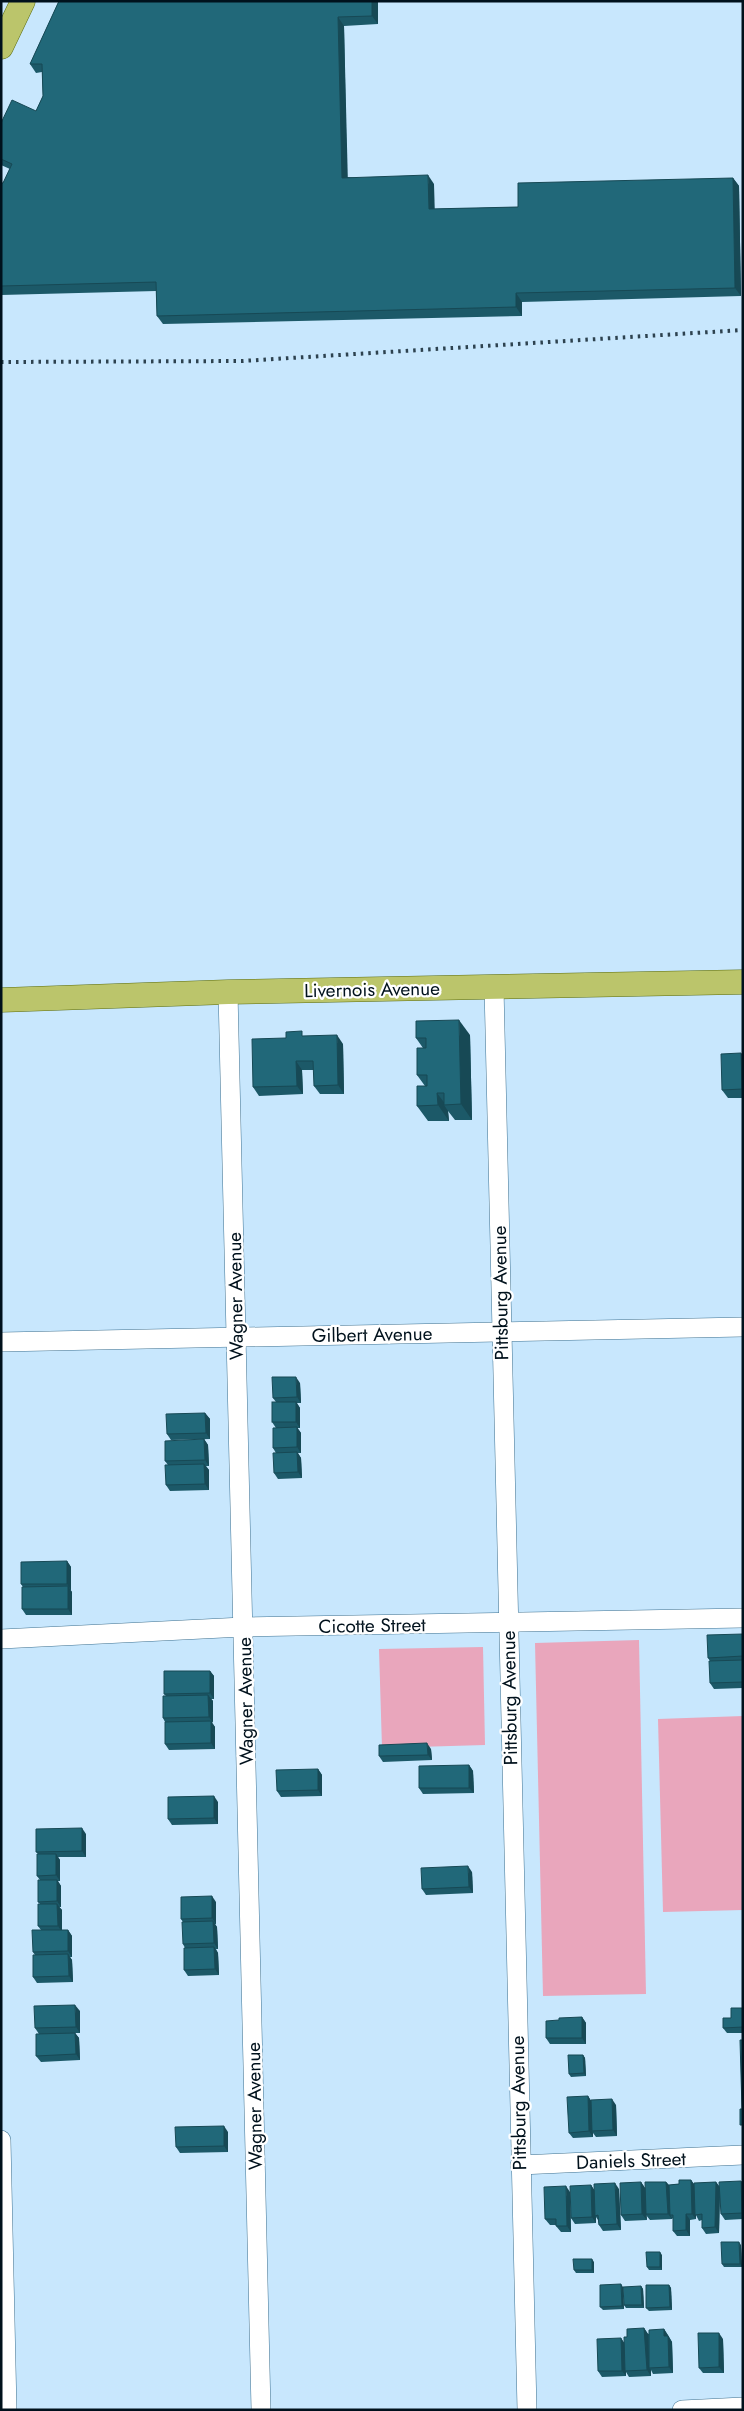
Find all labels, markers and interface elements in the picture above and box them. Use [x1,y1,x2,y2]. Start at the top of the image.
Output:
street label: Livernois Avenue [304,975,440,1004]
street label: Pittsburg Avenue [486,1225,515,1361]
street label: Wagner Avenue [221,1232,250,1360]
street label: Gilbert Avenue [311,1320,433,1349]
street label: Cicotte Street [318,1611,426,1640]
street label: Pittsburg Avenue [495,1630,524,1766]
street label: Wagner Avenue [231,1637,260,1765]
street label: Pittsburg Avenue [504,2035,533,2171]
street label: Wagner Avenue [240,2042,269,2170]
street label: Daniels Street [576,2145,687,2176]

